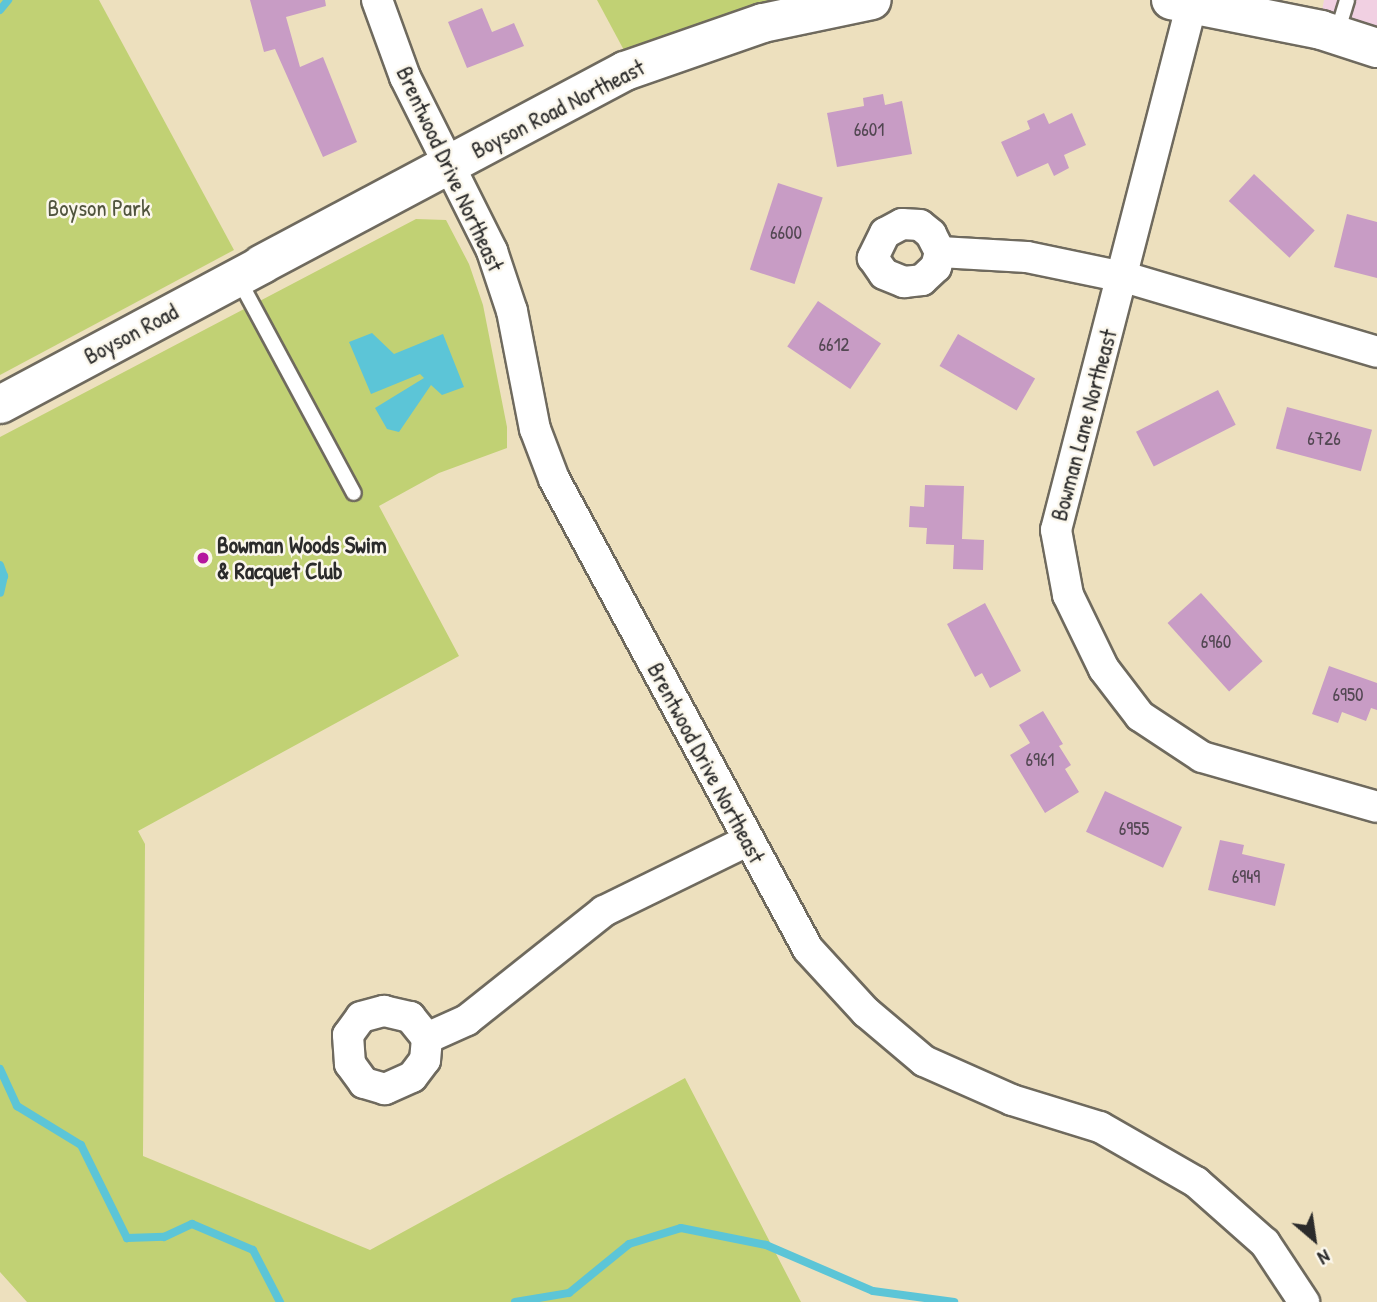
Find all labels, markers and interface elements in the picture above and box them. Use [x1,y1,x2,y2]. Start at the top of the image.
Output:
street label: Boyson Road Northeast [467,54,649,164]
street label: Brentwood Drive Northeast [390,62,510,276]
house number: 6601 [854,119,884,141]
park label: Boyson Park [48,194,150,222]
house number: 6600 [770,222,802,244]
street label: Boyson Road [79,298,183,370]
street label: Bowman Lane Northeast [1045,326,1123,524]
house number: 6612 [819,334,849,356]
house number: 6726 [1307,428,1341,450]
place label: Bowman Woods Swim & Racquet Club [217,531,387,585]
marker: Bowman Woods Swim & Racquet Club [195,550,211,566]
house number: 6960 [1201,631,1231,653]
street label: Brentwood Drive Northeast [641,658,771,868]
house number: 6950 [1332,684,1364,706]
house number: 6961 [1025,749,1055,771]
house number: 6955 [1119,818,1149,840]
house number: 6949 [1232,866,1260,888]
north arrow [1279,1204,1349,1274]
text: N [1313,1244,1335,1271]

